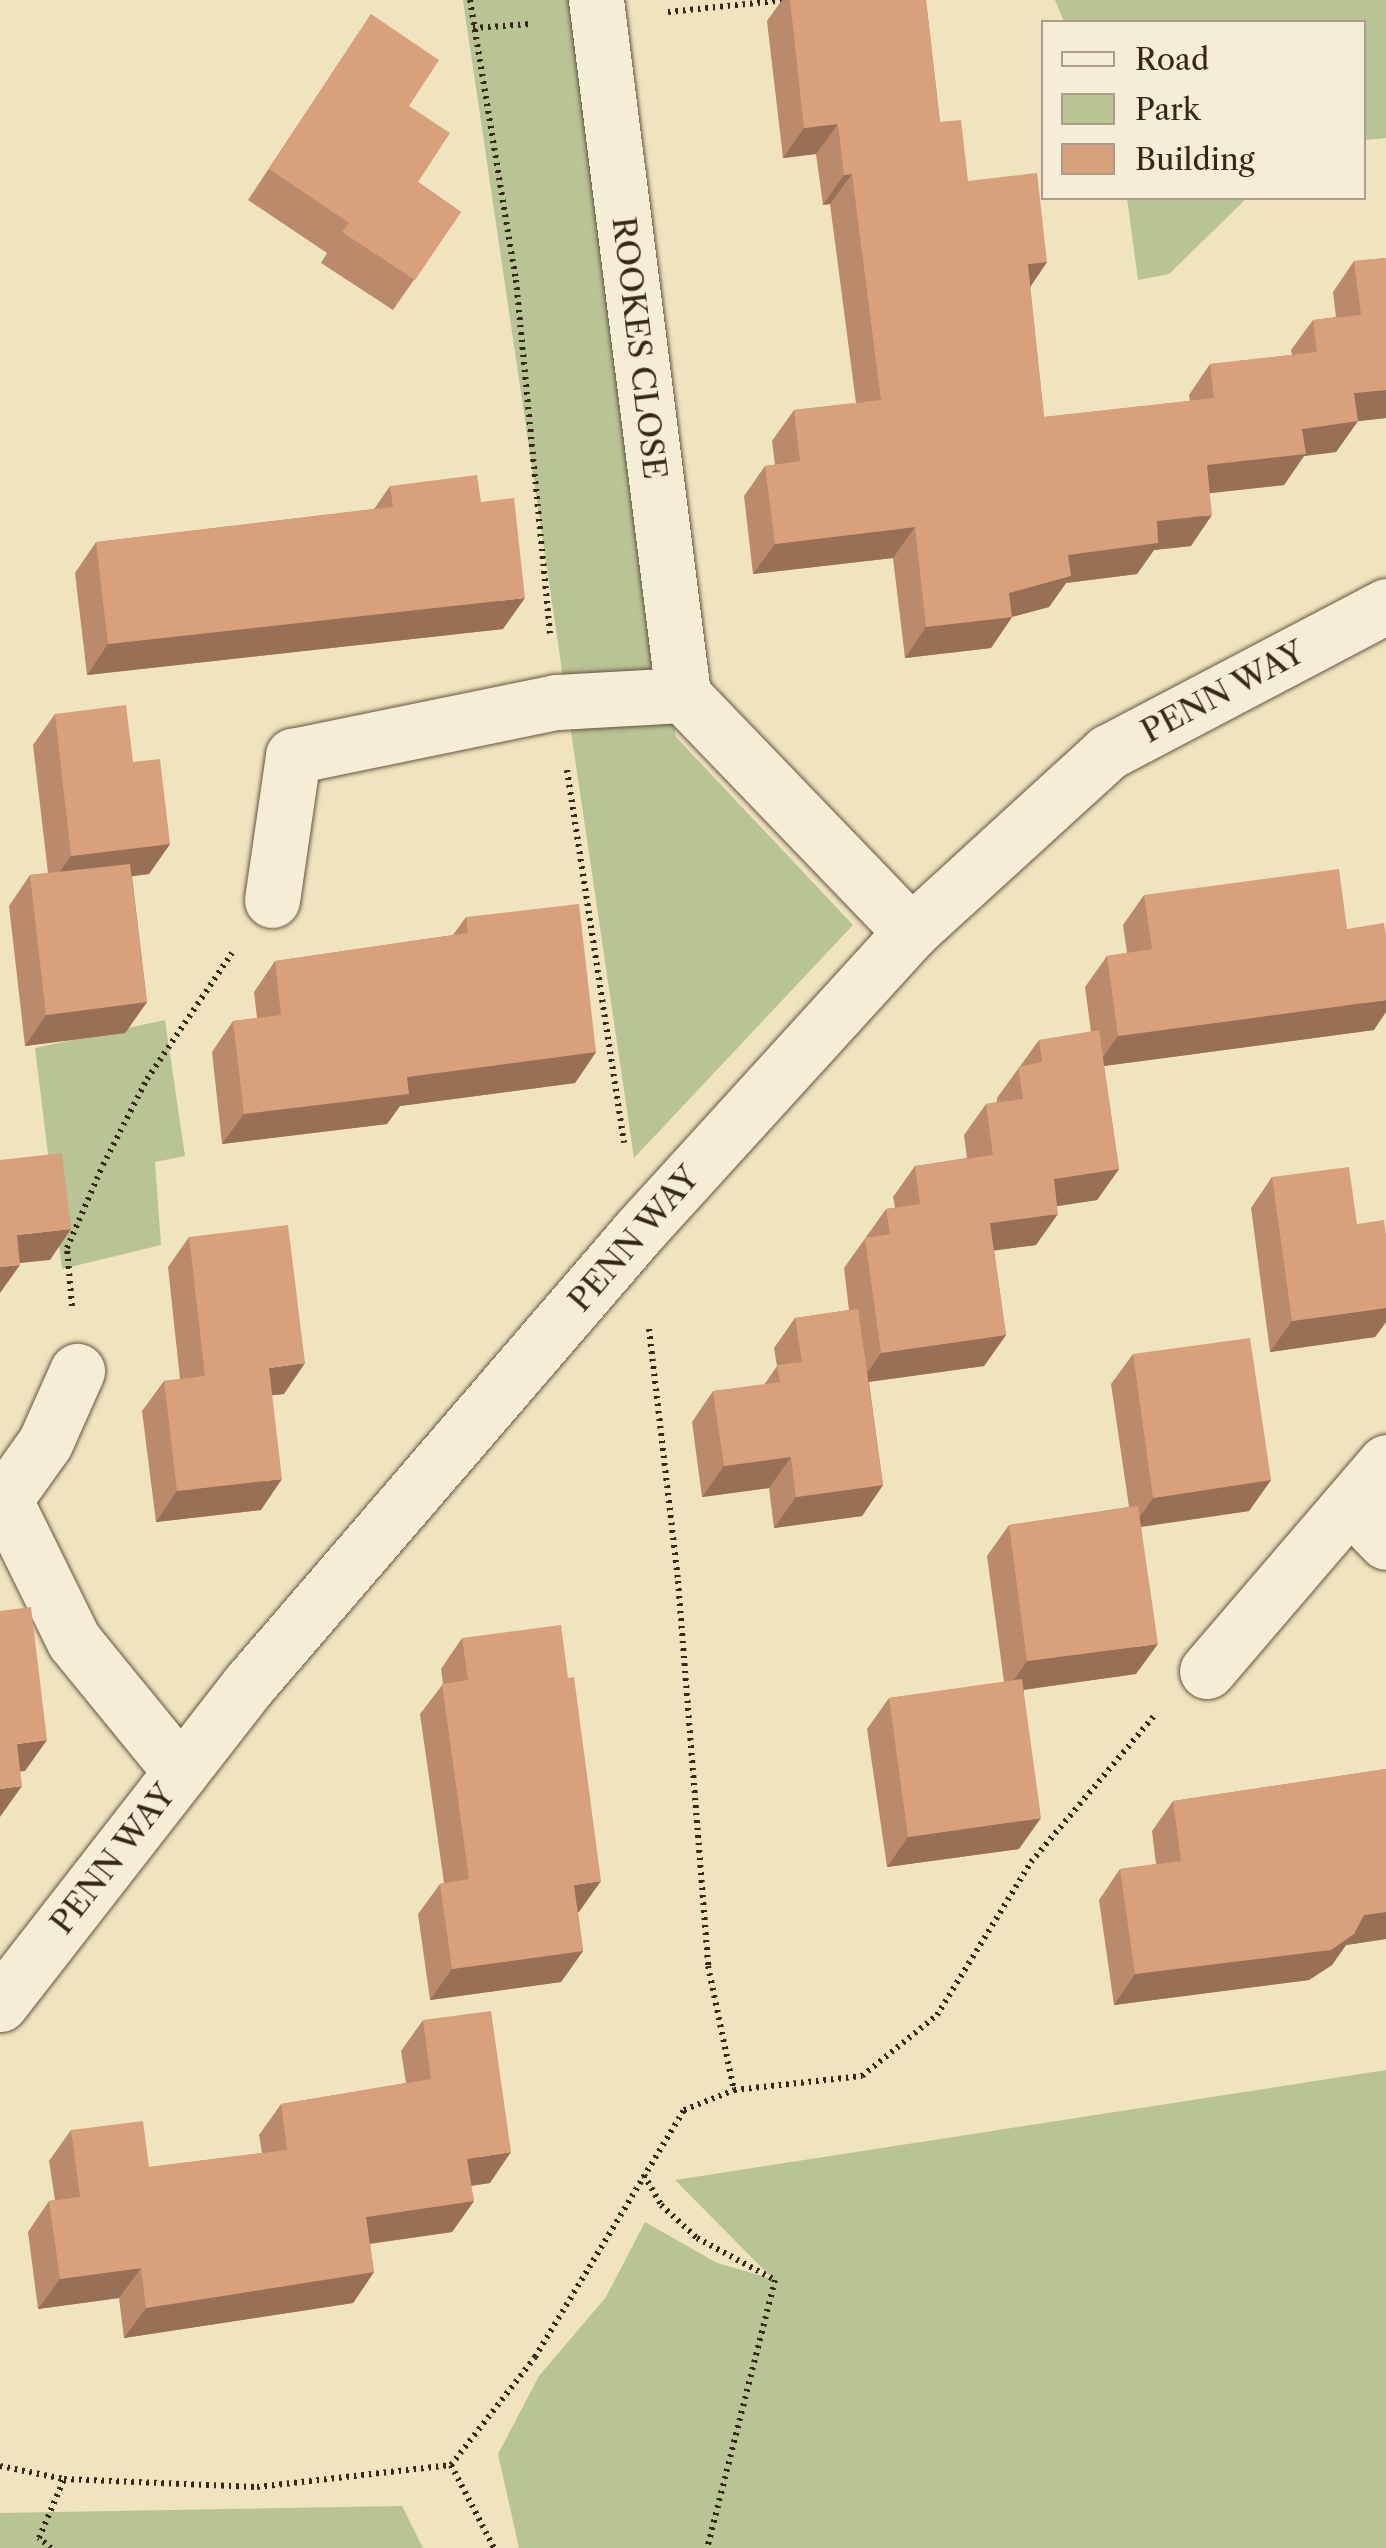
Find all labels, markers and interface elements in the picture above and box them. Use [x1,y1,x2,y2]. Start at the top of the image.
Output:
legend [1041,20,1366,200]
text: Road [1135,41,1209,78]
text: Park [1135,91,1200,128]
text: Building [1135,141,1255,178]
street label: ROOKES CLOSE [604,215,674,481]
street label: PENN WAY [1134,633,1312,751]
street label: PENN WAY [560,1158,708,1320]
street label: PENN WAY [42,1776,184,1942]

